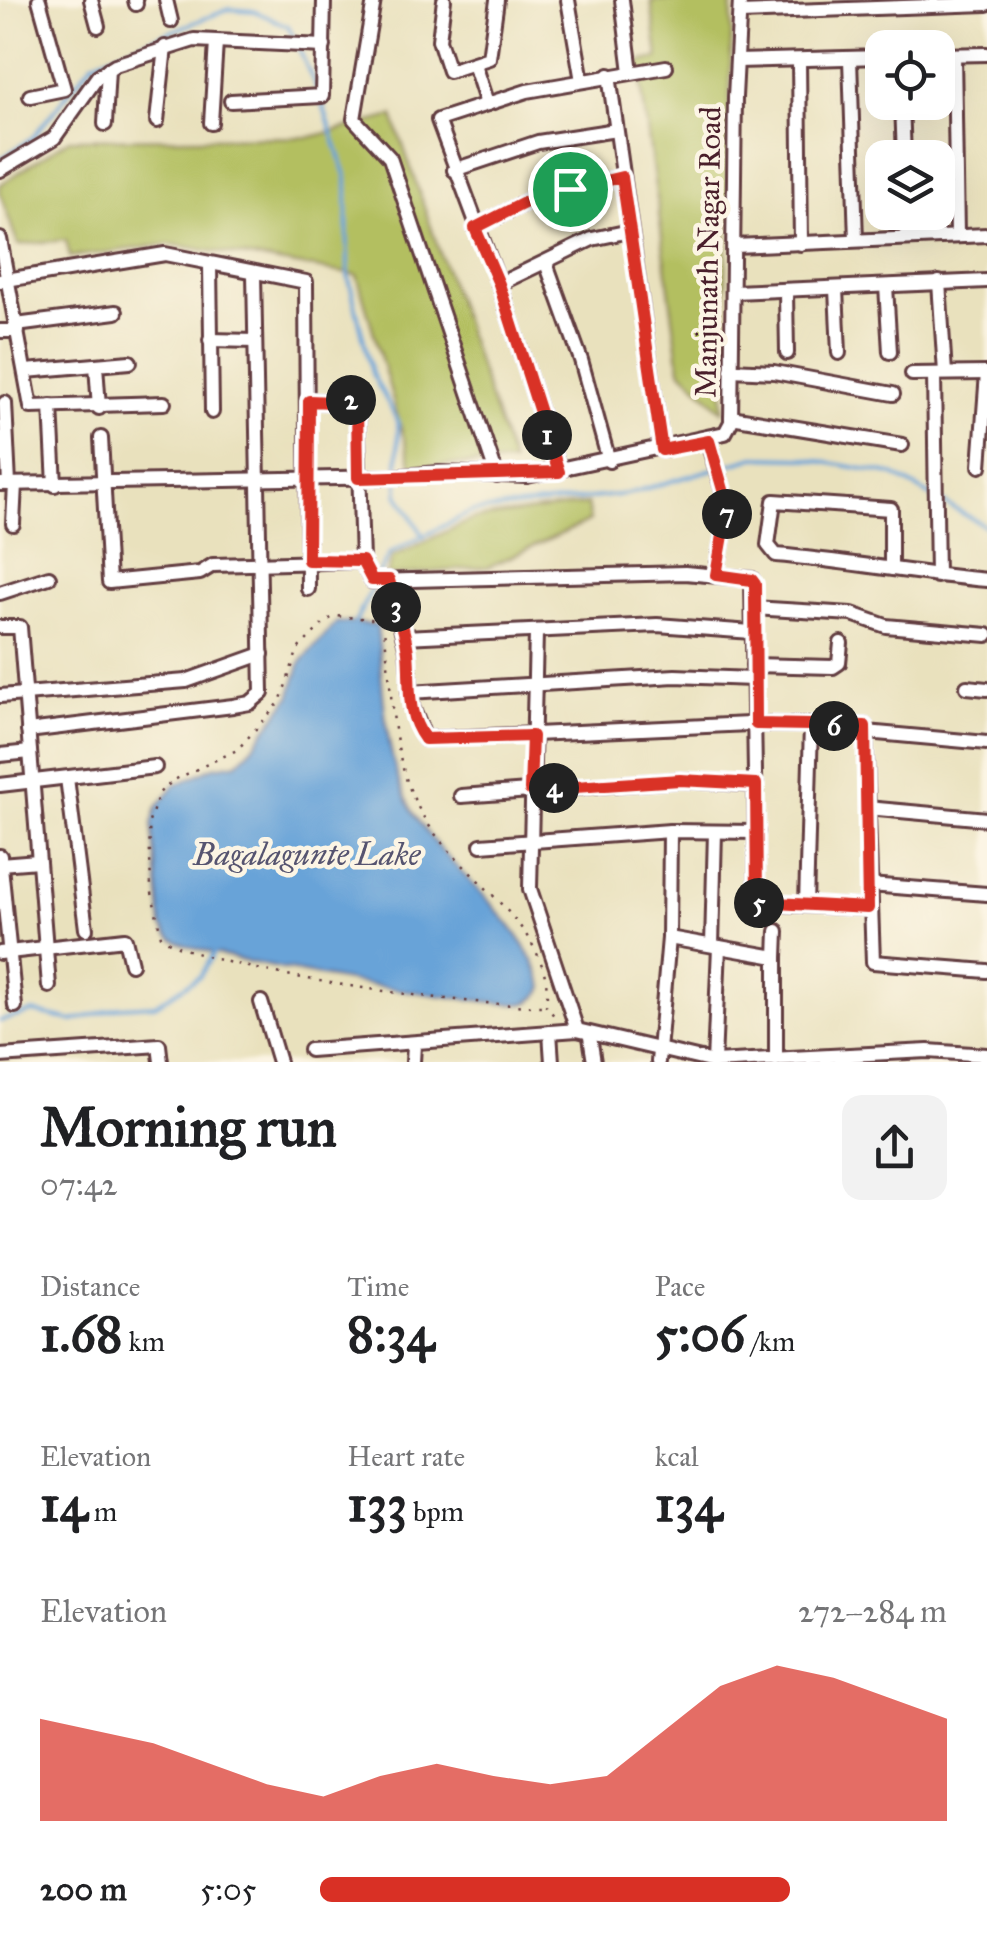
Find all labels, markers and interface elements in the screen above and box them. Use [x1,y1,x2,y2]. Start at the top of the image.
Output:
map controls [865,30,955,230]
button: locate [865,30,955,120]
street label: Manjunath Nagar Road [687,106,729,398]
button: layers [865,140,955,230]
pin [528,147,613,232]
icon: arrive [543,162,598,217]
pin: 2 [326,375,376,425]
text: 2 [344,382,358,417]
pin: 1 [522,410,572,460]
text: 1 [541,417,553,452]
pin: 7 [702,489,752,539]
text: 7 [720,496,734,531]
pin: 3 [371,582,421,632]
text: 3 [390,589,402,624]
pin: 6 [809,701,859,751]
text: 6 [827,708,841,743]
pin: 4 [529,763,579,813]
text: 4 [546,770,562,805]
water label: Bagalagunte Lake [192,835,422,874]
pin: 5 [734,878,784,928]
text: 5 [752,885,766,920]
text: Morning run [40,1094,337,1161]
button: share [842,1095,947,1200]
text: 07:42 [40,1165,117,1204]
text: Distance [40,1269,140,1304]
text: Time [347,1269,409,1304]
text: Pace [655,1269,705,1304]
text: 1.68 [40,1304,122,1365]
text: 8:34 [347,1304,434,1365]
text: 5:06 [655,1304,745,1365]
text: km [122,1324,165,1359]
text: /km [745,1324,795,1359]
text: Elevation [40,1439,151,1474]
text: Heart rate [347,1439,465,1474]
text: kcal [655,1439,699,1474]
text: 14 [40,1474,88,1535]
text: 133 [347,1474,407,1535]
text: 134 [655,1474,722,1535]
text: m [88,1494,117,1529]
text: bpm [407,1494,464,1529]
text: Elevation [40,1592,167,1631]
text: 272–284 m [798,1592,947,1631]
text: 200 m [40,1870,127,1909]
text: 5:05 [200,1870,256,1909]

